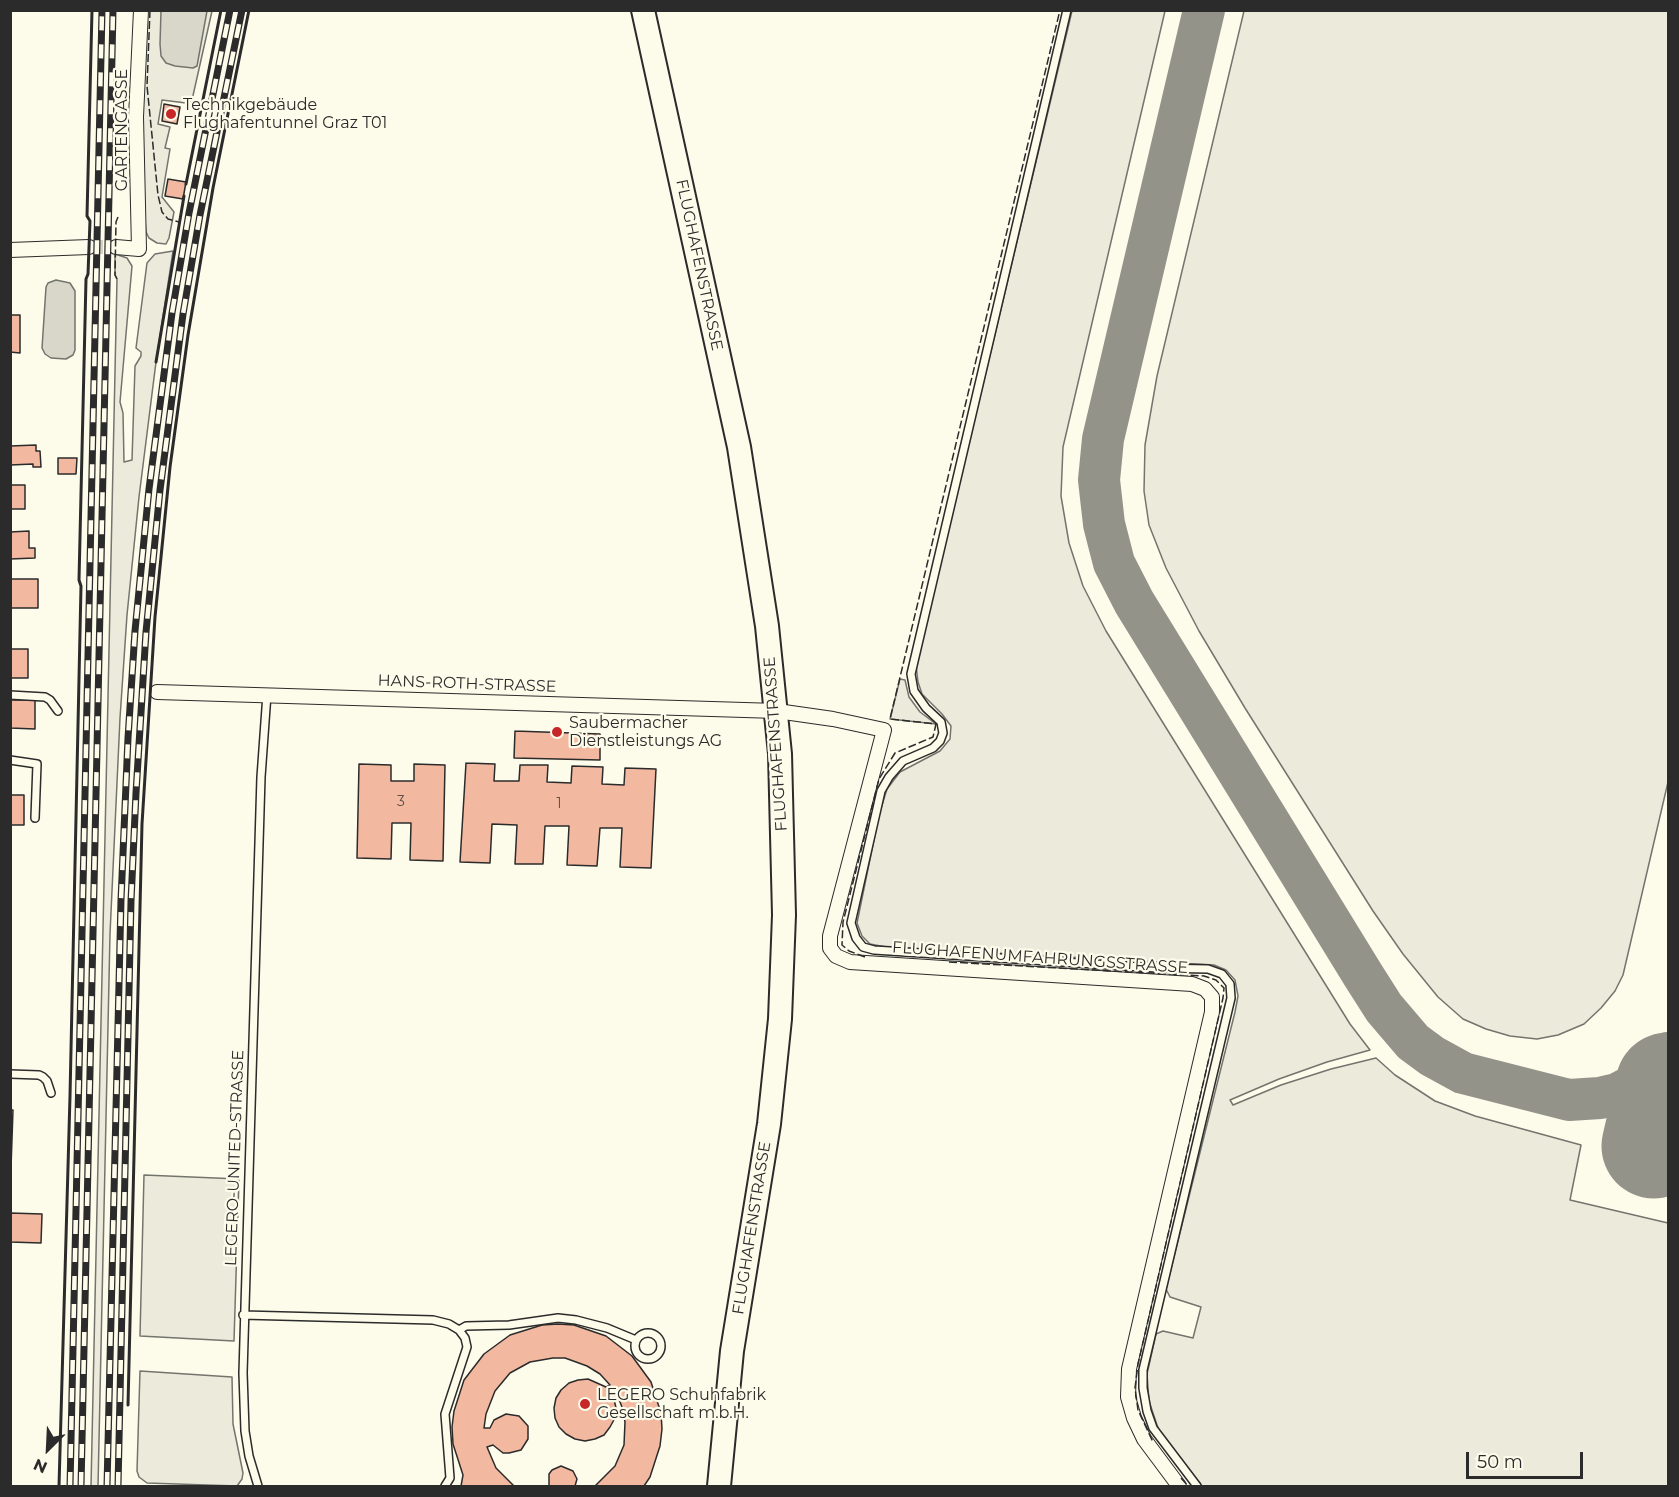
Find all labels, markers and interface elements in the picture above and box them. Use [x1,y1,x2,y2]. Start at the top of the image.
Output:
street label: GARTENGASSE [112,69,132,191]
place label: Technikgebäude Flughafentunnel Graz T01 [183,95,387,133]
marker: Technikgebäude Flughafentunnel Graz T01 [164,107,178,121]
street label: FLUGHAFENSTRASSE [671,177,727,353]
street label: FLUGHAFENSTRASSE [760,656,792,832]
street label: HANS-ROTH-STRASSE [377,671,557,697]
place label: Saubermacher Dienstleistungs AG [569,713,722,751]
marker: Saubermacher Dienstleistungs AG [550,725,564,739]
house number: 3 [397,794,405,810]
house number: 1 [556,796,562,812]
street label: FLUGHAFENUMFAHRUNGSSTRASSE [891,938,1189,978]
street label: LEGERO-UNITED-STRASSE [222,1050,248,1266]
street label: FLUGHAFENSTRASSE [729,1140,775,1316]
place label: LEGERO Schuhfabrik Gesellschaft m.b.H. [597,1385,766,1423]
marker: LEGERO Schuhfabrik Gesellschaft m.b.H. [578,1397,592,1411]
north arrow [18,1419,78,1479]
scale bar [1469,1440,1586,1478]
text: 50 m [1477,1451,1523,1473]
text: N [31,1455,50,1477]

